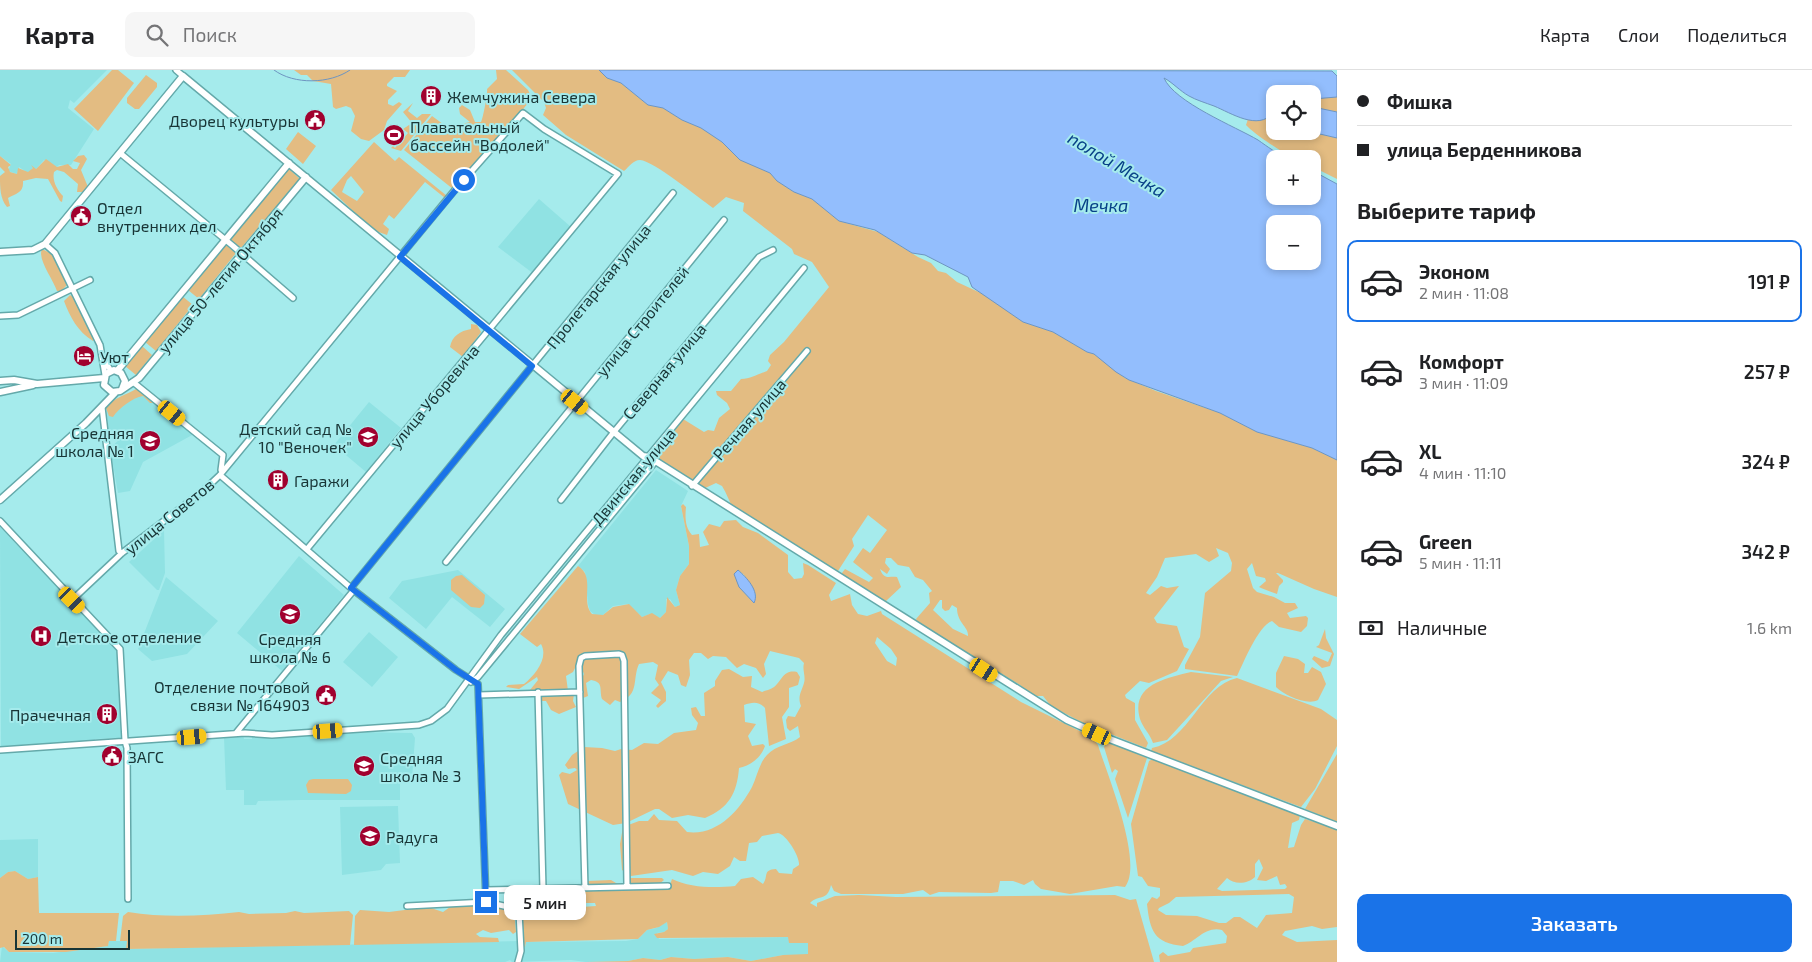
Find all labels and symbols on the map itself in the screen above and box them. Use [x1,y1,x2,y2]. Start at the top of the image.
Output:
building icon: Жемчужина Севера [419,84,443,108]
place label: Жемчужина Севера [447,87,596,107]
public building icon: Дворец культуры [303,108,327,132]
place label: Дворец культуры [169,111,299,131]
place label: Плавательный бассейн "Водолей" [410,117,550,154]
sports icon: Плавательный бассейн "Водолей" [382,123,406,147]
water label: полой Мечка [1064,126,1170,202]
route start [453,169,475,191]
water label: Мечка [1074,194,1128,216]
place label: Отдел внутренних дел [97,198,217,236]
public building icon: Отдел внутренних дел [69,204,93,228]
street label: улица 50-летия Октября [154,204,287,357]
street label: Пролетарская улица [542,220,655,353]
street label: улица Строителей [592,262,693,381]
street label: Северная улица [618,319,710,424]
street label: улица Уборевича [385,341,483,452]
hotel icon: Уют [72,344,96,368]
place label: Уют [100,347,129,366]
street label: Речная улица [708,374,790,464]
car [558,387,591,417]
car [155,398,188,428]
place label: Детский сад № 10 "Веночек" [239,419,352,456]
place label: Средняя школа № 1 [55,423,134,460]
street label: Двинская улица [587,424,680,529]
school or university icon: Детский сад № 10 "Веночек" [356,425,380,449]
school or university icon: Средняя школа № 1 [138,429,162,453]
building icon: Гаражи [266,468,290,492]
place label: Гаражи [294,471,349,490]
street label: улица Советов [121,474,218,559]
car [56,584,87,616]
school or university icon: Средняя школа № 6 [278,602,302,626]
hospital icon: Детское отделение [29,624,53,648]
place label: Детское отделение [57,627,202,646]
place label: Средняя школа № 6 [249,629,331,666]
car [967,656,1000,684]
place label: Отделение почтовой связи № 164903 [154,677,310,714]
public building icon: Отделение почтовой связи № 164903 [314,683,338,707]
building icon: Прачечная [95,702,119,726]
place label: Прачечная [10,705,91,724]
car [1080,721,1113,747]
car [312,722,343,740]
car [176,728,207,746]
public building icon: ЗАГС [100,744,124,768]
place label: ЗАГС [128,747,164,766]
place label: Средняя школа № 3 [380,748,461,785]
school or university icon: Средняя школа № 3 [352,754,376,778]
school or university icon: Радуга [358,824,382,848]
place label: Радуга [386,827,438,847]
callout: 5 мин [504,884,586,920]
route end [475,891,497,913]
scale bar [15,927,130,950]

